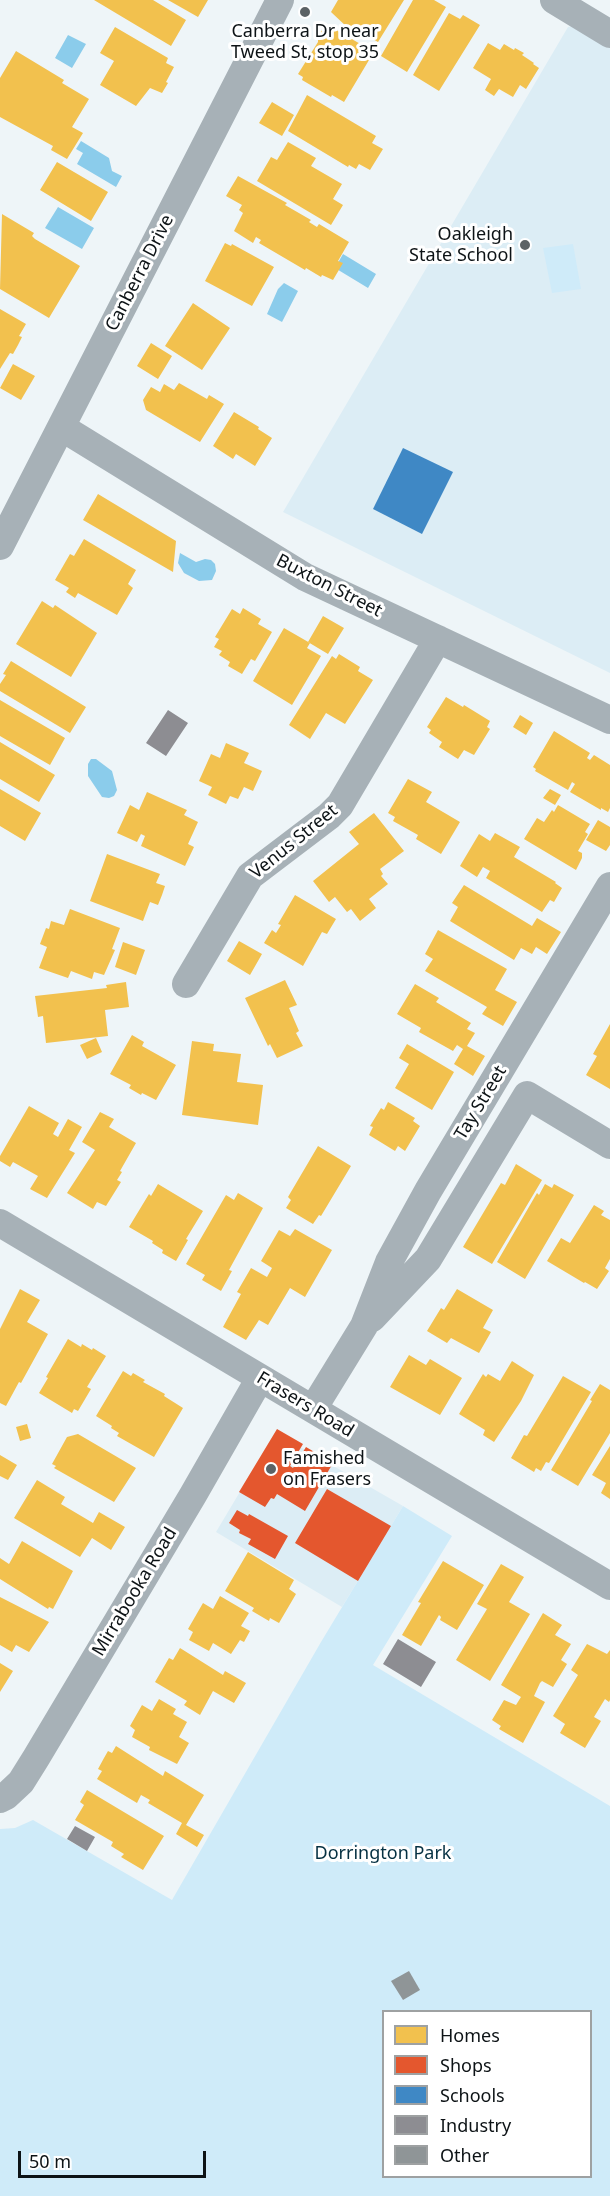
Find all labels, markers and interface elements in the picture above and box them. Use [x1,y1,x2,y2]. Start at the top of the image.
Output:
marker: Canberra Dr near Tweed St, stop 35 [298,5,312,19]
place label: Canberra Dr near Tweed St, stop 35 [231,21,379,63]
street label: Canberra Drive [101,211,179,335]
place label: Oakleigh State School [409,224,513,266]
marker: Oakleigh State School [518,238,532,252]
street label: Buxton Street [273,550,385,622]
street label: Venus Street [246,800,342,884]
street label: Tay Street [450,1062,512,1144]
street label: Frasers Road [253,1368,357,1442]
place label: Famished on Frasers [283,1448,371,1490]
marker: Famished on Frasers [264,1462,278,1476]
street label: Mirrabooka Road [88,1524,182,1660]
park label: Dorrington Park [315,1843,451,1865]
legend [382,2010,592,2178]
text: Homes [440,2023,500,2047]
text: Shops [440,2053,492,2077]
text: Schools [440,2083,505,2107]
text: Industry [440,2113,511,2137]
scale bar [21,2139,208,2177]
text: Other [440,2143,489,2167]
text: 50 m [29,2149,71,2173]

